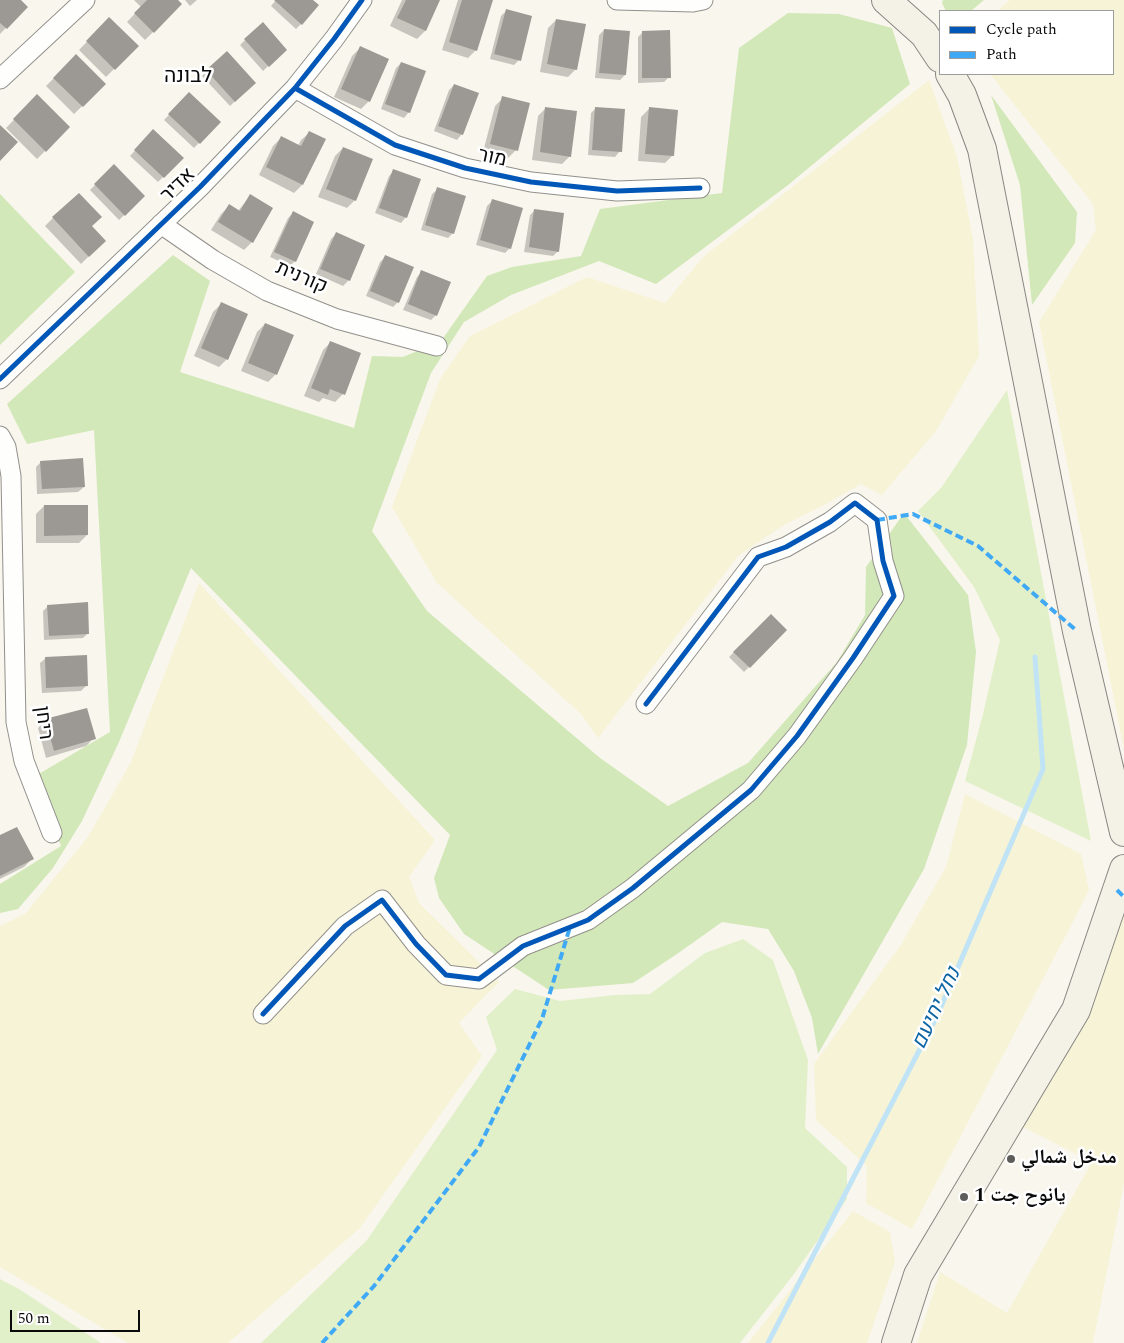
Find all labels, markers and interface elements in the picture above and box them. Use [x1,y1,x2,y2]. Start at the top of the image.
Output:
legend [939,10,1114,75]
text: Cycle path [986,18,1057,41]
text: Path [986,43,1017,66]
district label: לבונה [164,65,212,91]
street label: מור [476,144,508,174]
street label: אדיר [157,164,201,208]
street label: קורנית [271,257,331,301]
street label: ריחן [28,705,56,741]
water label: נחל יחיעם [908,964,968,1054]
place label: مدخل شمالي [1021,1147,1117,1171]
marker: مدخل شمالي [1005,1153,1017,1165]
place label: يانوح جت 1 [974,1185,1066,1209]
marker: يانوح جت 1 [958,1191,970,1203]
scale bar [12,1300,142,1332]
text: 50 m [18,1307,50,1330]

